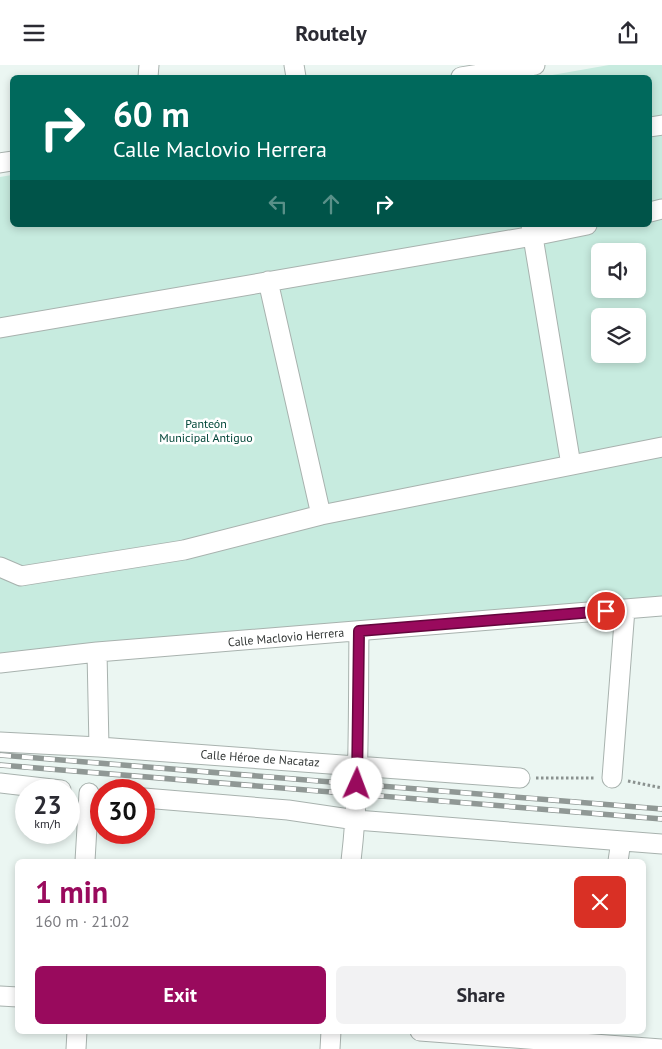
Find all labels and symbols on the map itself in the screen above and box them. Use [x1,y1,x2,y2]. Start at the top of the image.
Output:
park label: Panteón Municipal Antiguo [159,416,253,445]
pin [585,590,627,632]
street label: Calle Maclovio Herrera [227,624,345,650]
street label: Calle Héroe de Nacataz [200,746,320,770]
position arrow [330,757,382,809]
speed limit sign: 30 [90,779,155,844]

